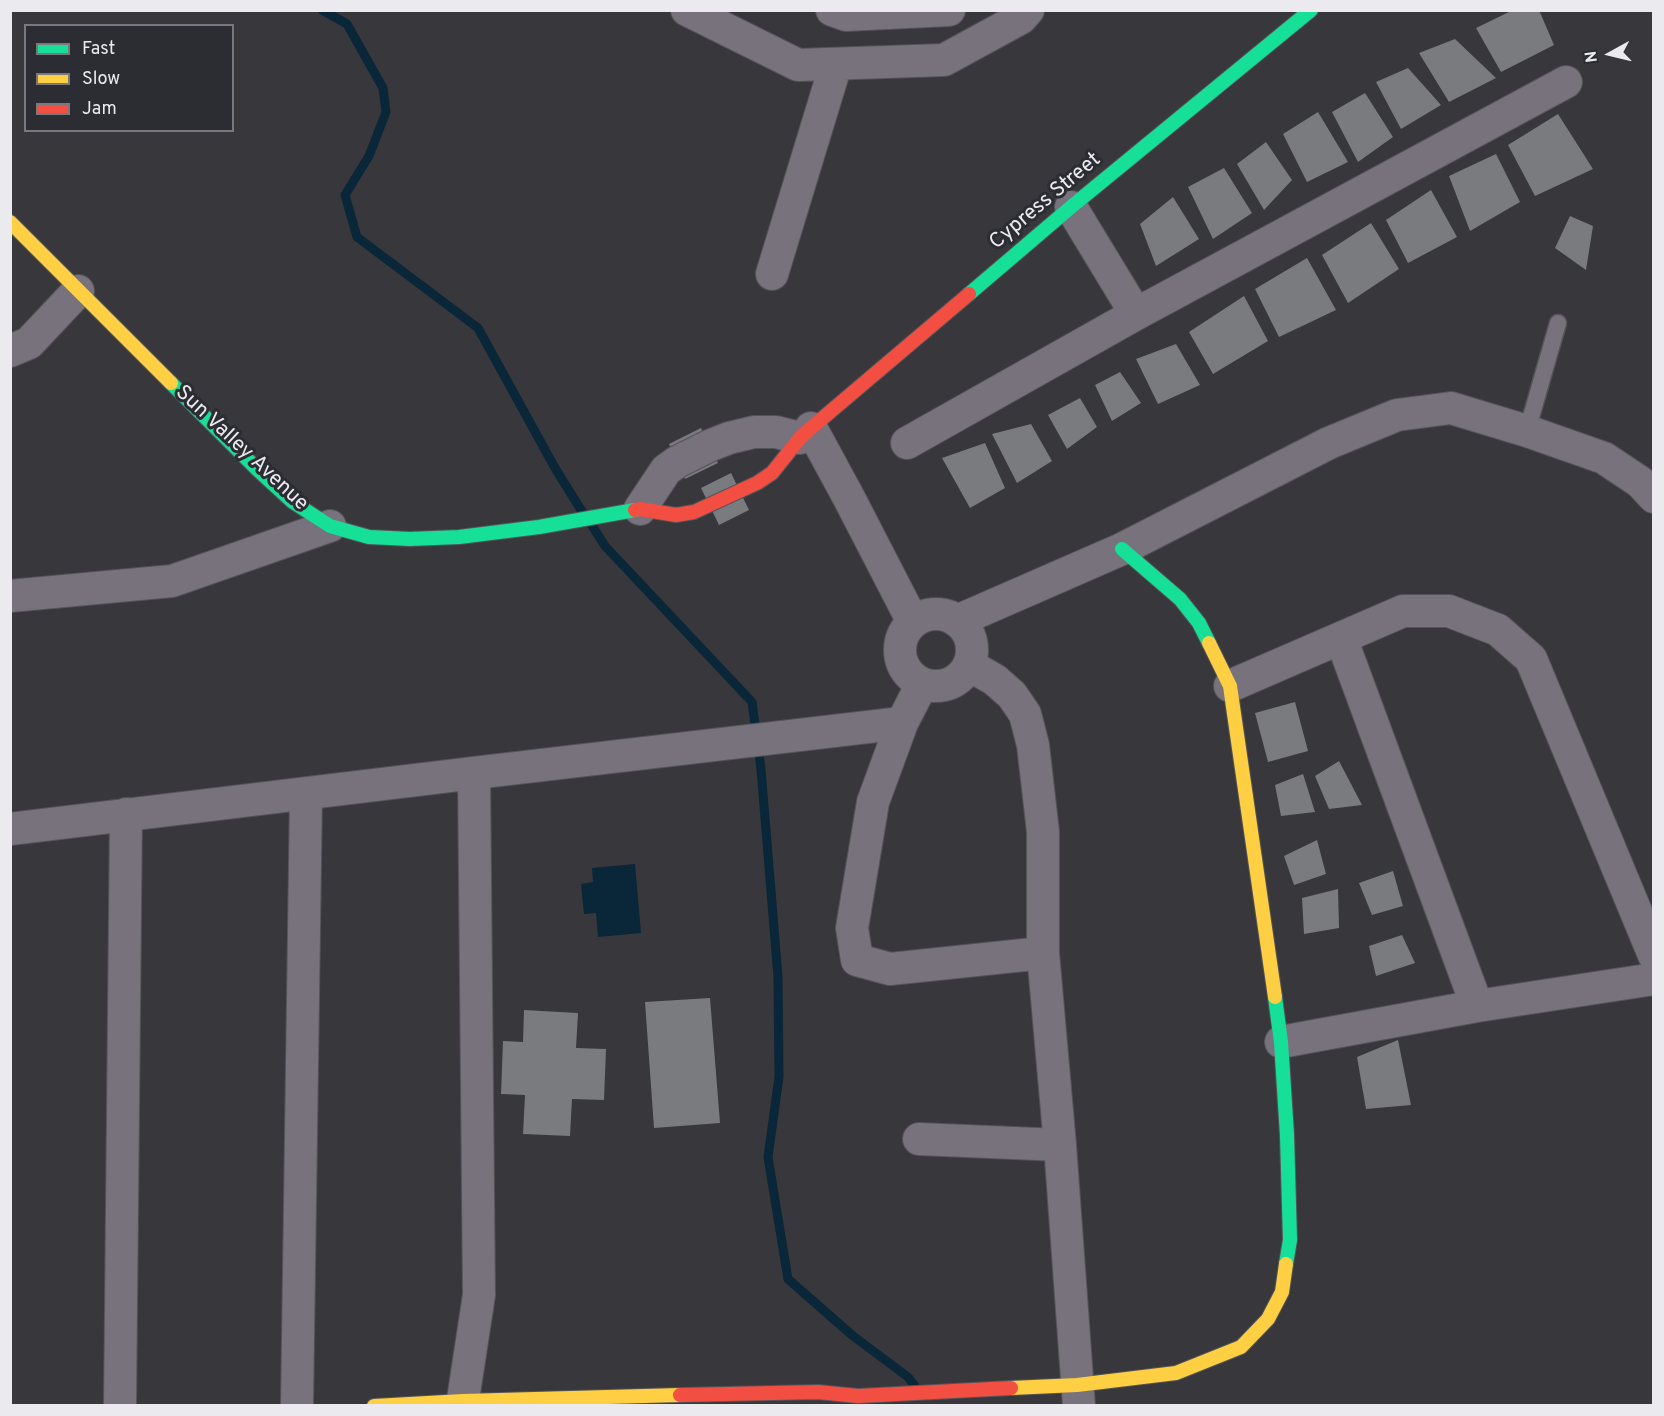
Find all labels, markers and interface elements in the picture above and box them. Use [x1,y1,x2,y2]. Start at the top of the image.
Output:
legend [24,24,234,132]
north arrow [1580,24,1640,84]
text: Fast [82,38,115,61]
text: N [1581,49,1603,64]
text: Slow [82,68,120,91]
text: Jam [82,98,117,121]
street label: Cypress Street [985,148,1107,256]
street label: Sun Valley Avenue [169,381,313,517]

